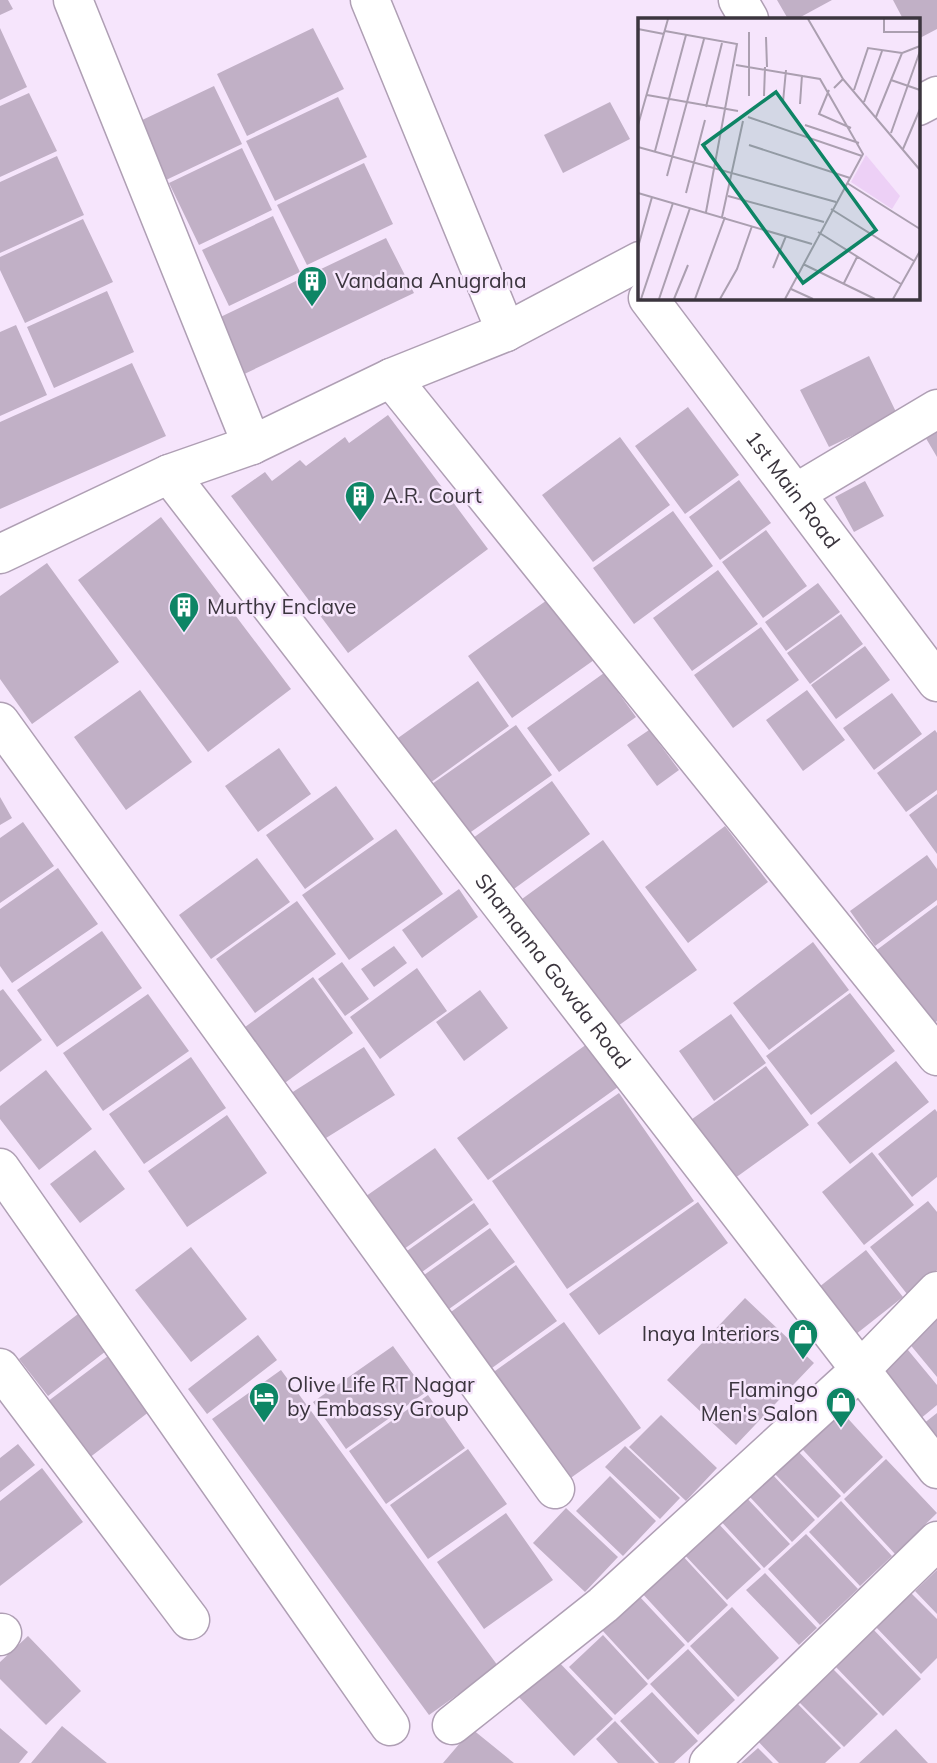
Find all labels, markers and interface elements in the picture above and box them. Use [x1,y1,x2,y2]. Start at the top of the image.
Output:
inset map [638,18,920,299]
building icon: Vandana Anugraha [295,264,329,308]
place label: Vandana Anugraha [335,267,527,293]
street label: 1st Main Road [740,425,846,553]
building icon: A.R. Court [343,479,377,523]
place label: A.R. Court [383,482,482,508]
building icon: Murthy Enclave [167,590,201,634]
place label: Murthy Enclave [207,593,356,619]
street label: Shamanna Gowda Road [470,868,637,1073]
shop icon: Inaya Interiors [786,1317,820,1361]
place label: Inaya Interiors [642,1320,780,1346]
place label: Olive Life RT Nagar by Embassy Group [287,1371,475,1421]
place label: Flamingo Men's Salon [701,1376,818,1426]
hotel icon: Olive Life RT Nagar by Embassy Group [247,1380,281,1424]
shop icon: Flamingo Men's Salon [824,1385,858,1429]

